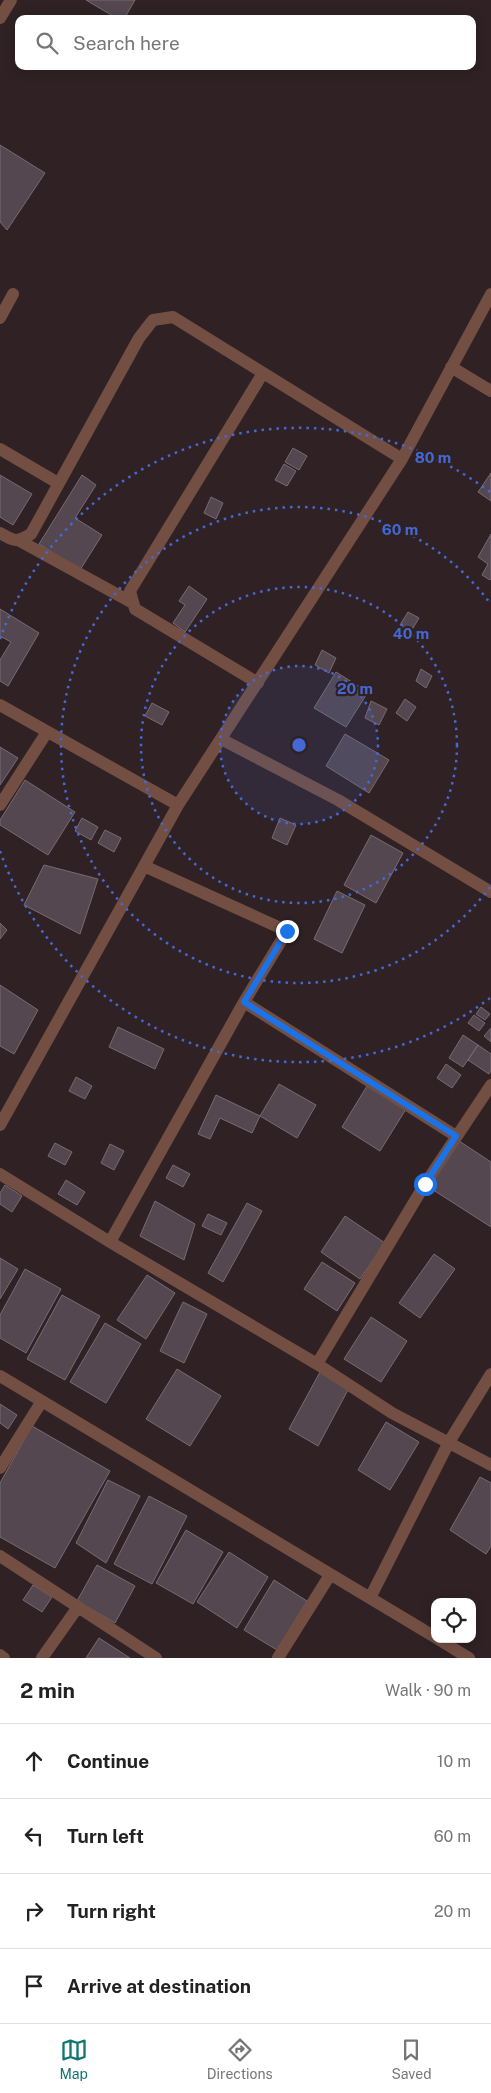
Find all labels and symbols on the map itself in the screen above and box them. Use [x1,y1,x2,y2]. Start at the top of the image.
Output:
text: 80 m [415,449,451,466]
text: 60 m [382,521,418,538]
text: 40 m [393,625,429,642]
text: 20 m [337,680,373,697]
centre of rings [290,736,308,754]
route end [276,920,299,943]
route start [414,1173,437,1196]

